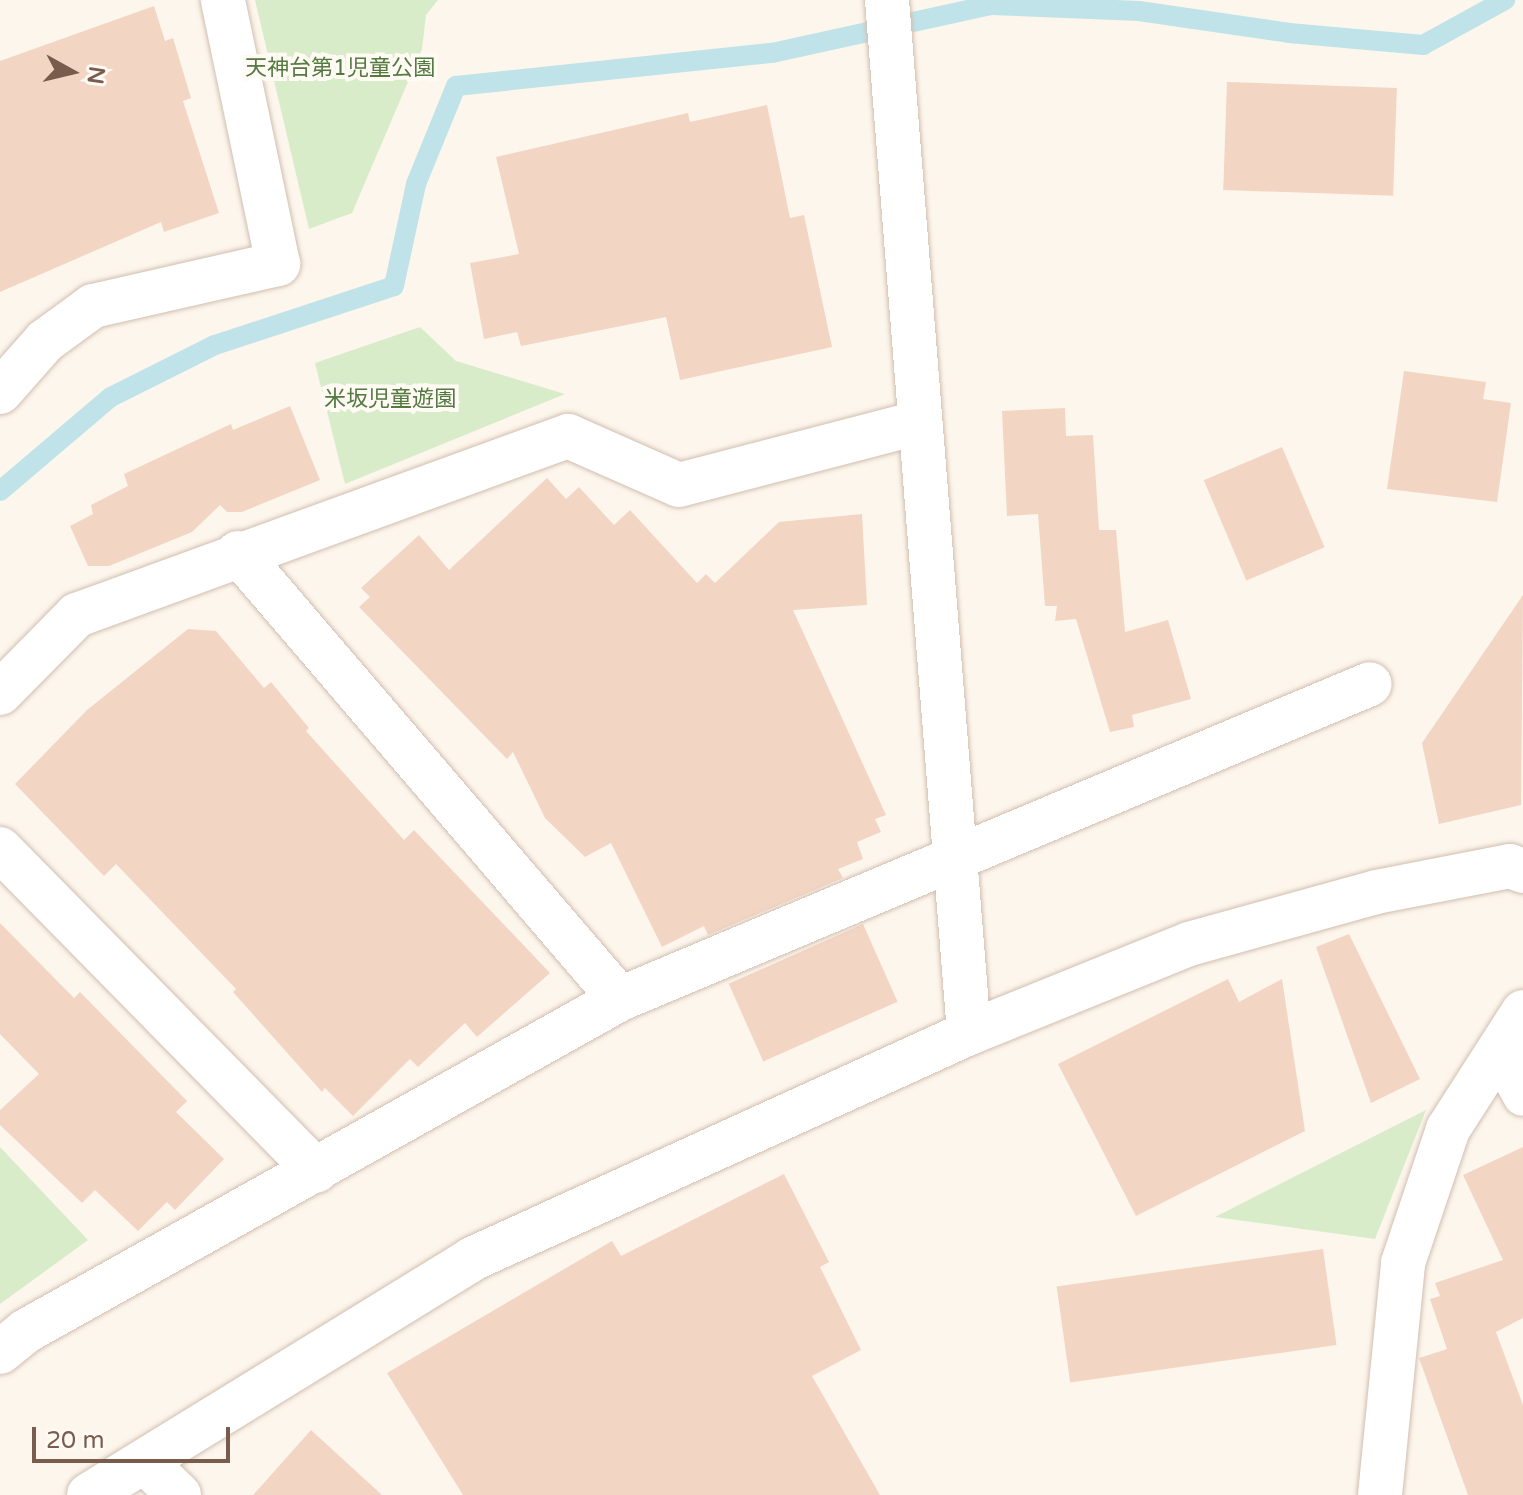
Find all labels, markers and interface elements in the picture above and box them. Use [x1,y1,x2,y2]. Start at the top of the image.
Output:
north arrow [32,32,112,112]
park label: 天神台第1児童公園 [245,56,435,82]
text: N [82,65,110,86]
park label: 米坂児童遊園 [324,387,456,413]
scale bar [36,1411,234,1461]
text: 20 m [46,1426,104,1455]

